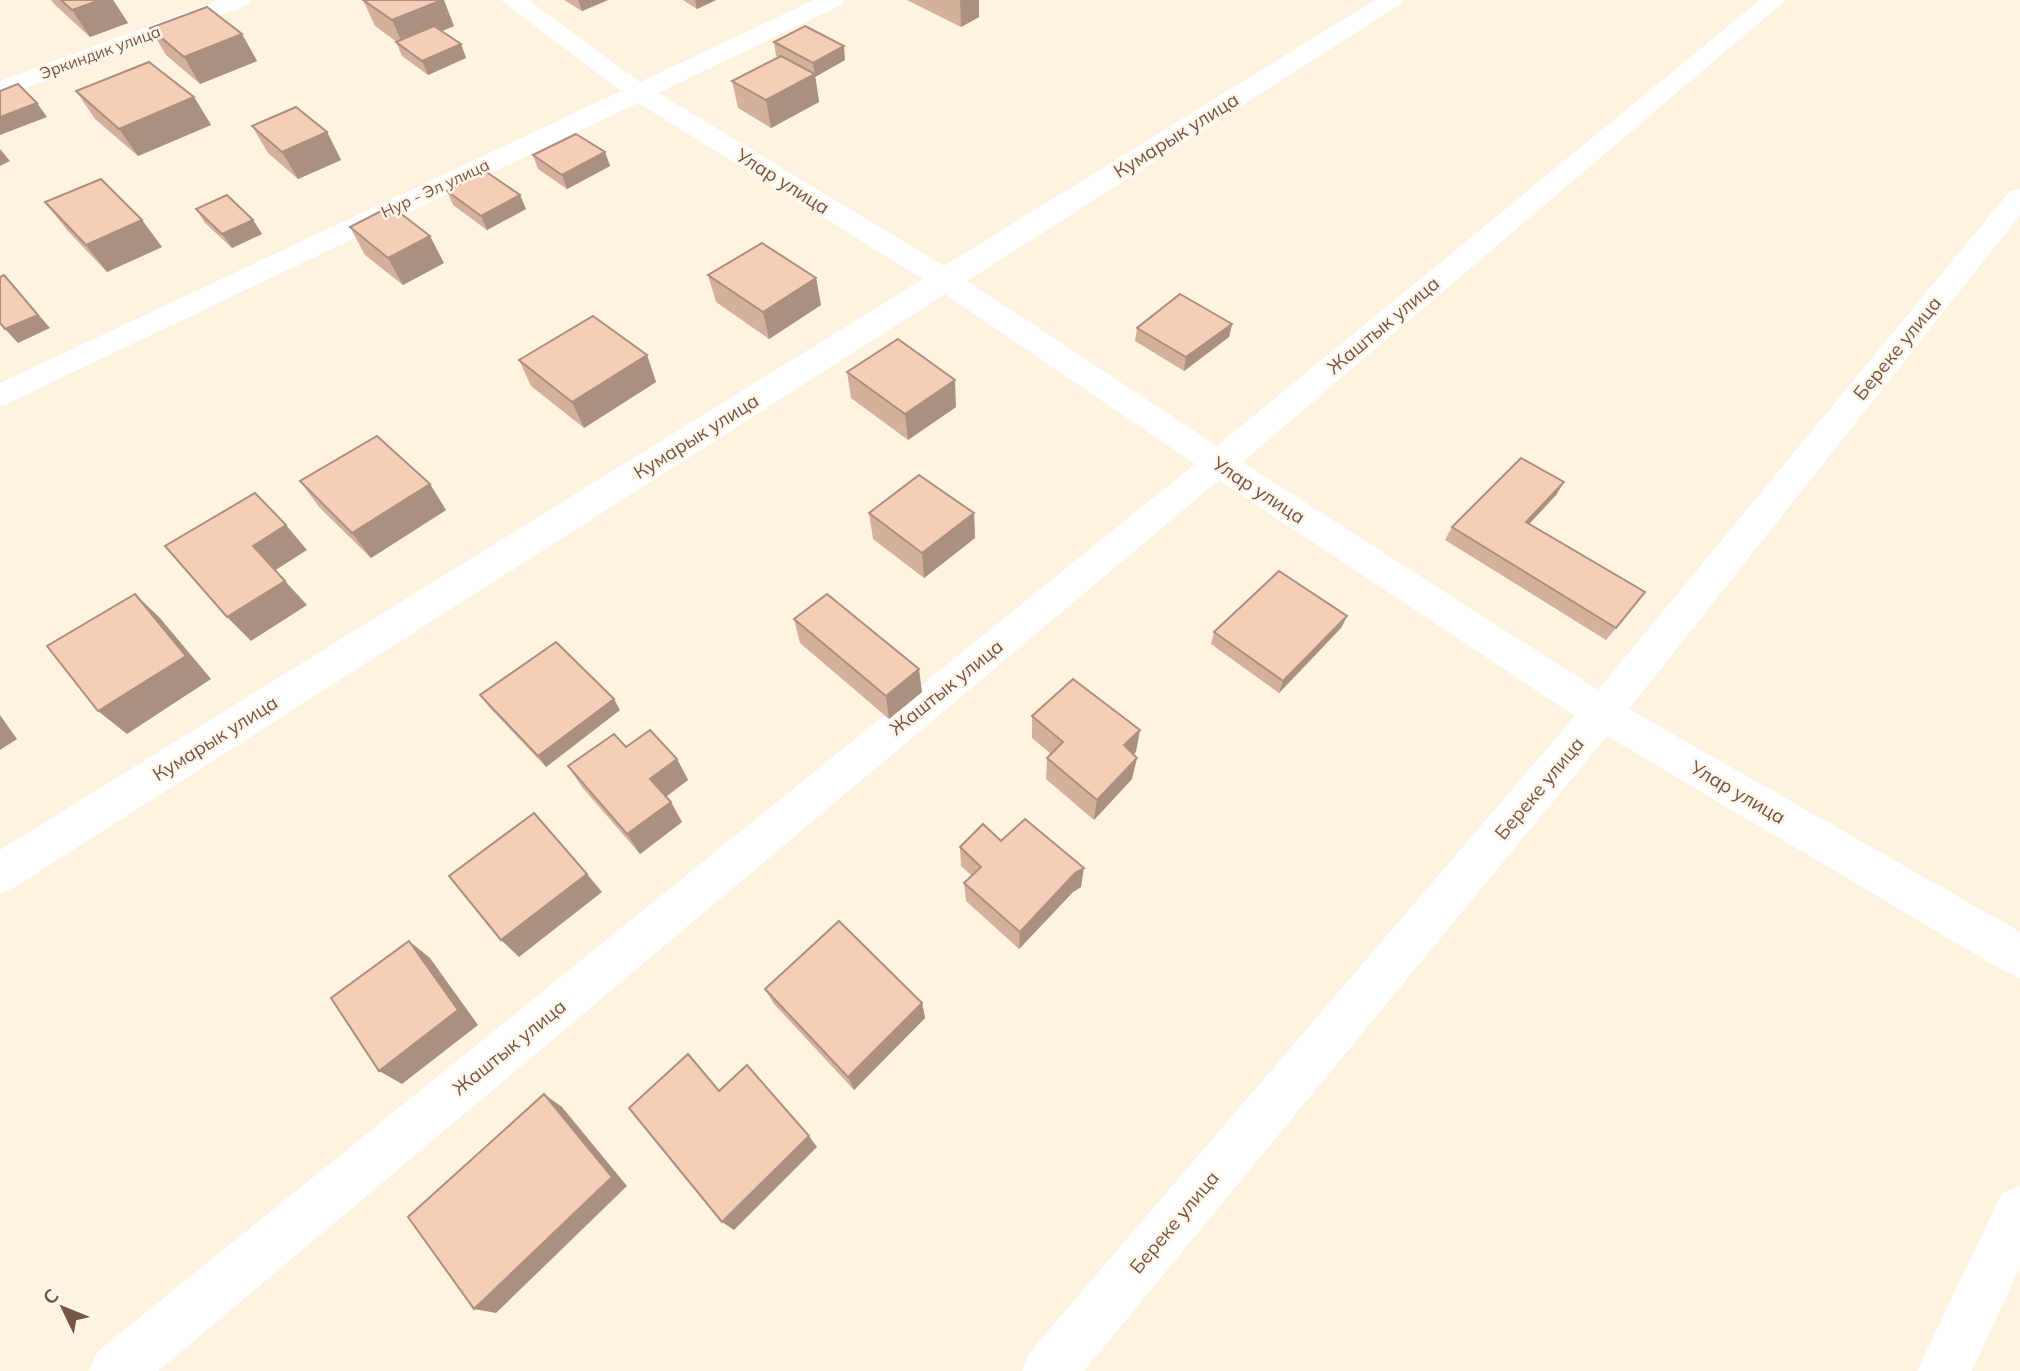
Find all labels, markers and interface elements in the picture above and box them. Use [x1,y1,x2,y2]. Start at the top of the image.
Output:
street label: Эркиндик улица [37,21,163,83]
street label: Кумарык улица [1109,87,1243,183]
street label: Улар улица [731,142,834,219]
street label: Нур - Эл улица [378,154,492,222]
street label: Жаштык улица [1322,271,1444,379]
street label: Береке улица [1848,291,1946,405]
street label: Кумарык улица [629,388,763,484]
street label: Улар улица [1207,451,1310,529]
street label: Жаштык улица [884,634,1008,740]
street label: Кумарык улица [148,690,282,786]
street label: Береке улица [1489,732,1589,844]
street label: Улар улица [1685,755,1790,829]
street label: Жаштык улица [447,994,571,1100]
street label: Береке улица [1124,1166,1224,1278]
north arrow [28,1273,98,1343]
text: С [37,1283,64,1309]

